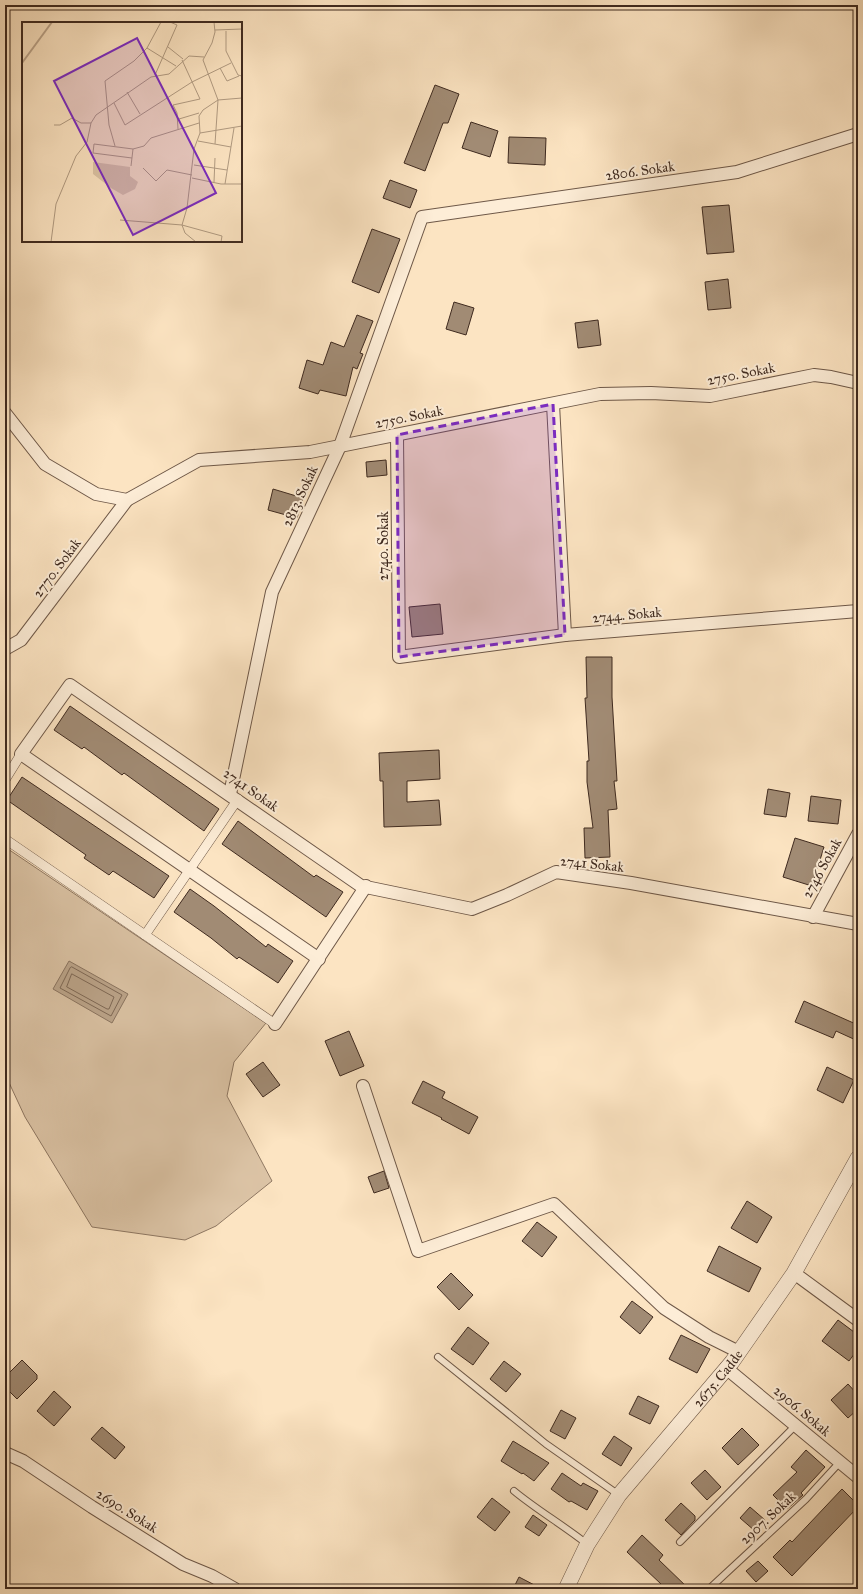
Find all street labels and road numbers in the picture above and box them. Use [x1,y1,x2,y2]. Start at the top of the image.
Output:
street label: 2806. Sokak [604,158,676,184]
street label: 2750. Sokak [706,359,777,389]
street label: 2750. Sokak [374,402,445,432]
street label: 2813. Sokak [278,462,322,529]
street label: 2740. Sokak [375,511,392,581]
street label: 2770. Sokak [29,535,85,601]
street label: 2744. Sokak [592,603,663,626]
street label: 2741 Sokak [220,765,283,816]
street label: 2746 Sokak [799,835,846,901]
street label: 2741 Sokak [559,852,625,876]
street label: 2675. Cadde [689,1346,746,1410]
street label: 2906. Sokak [770,1382,835,1440]
street label: 2690. Sokak [93,1485,161,1537]
street label: 2907. Sokak [737,1488,800,1548]

